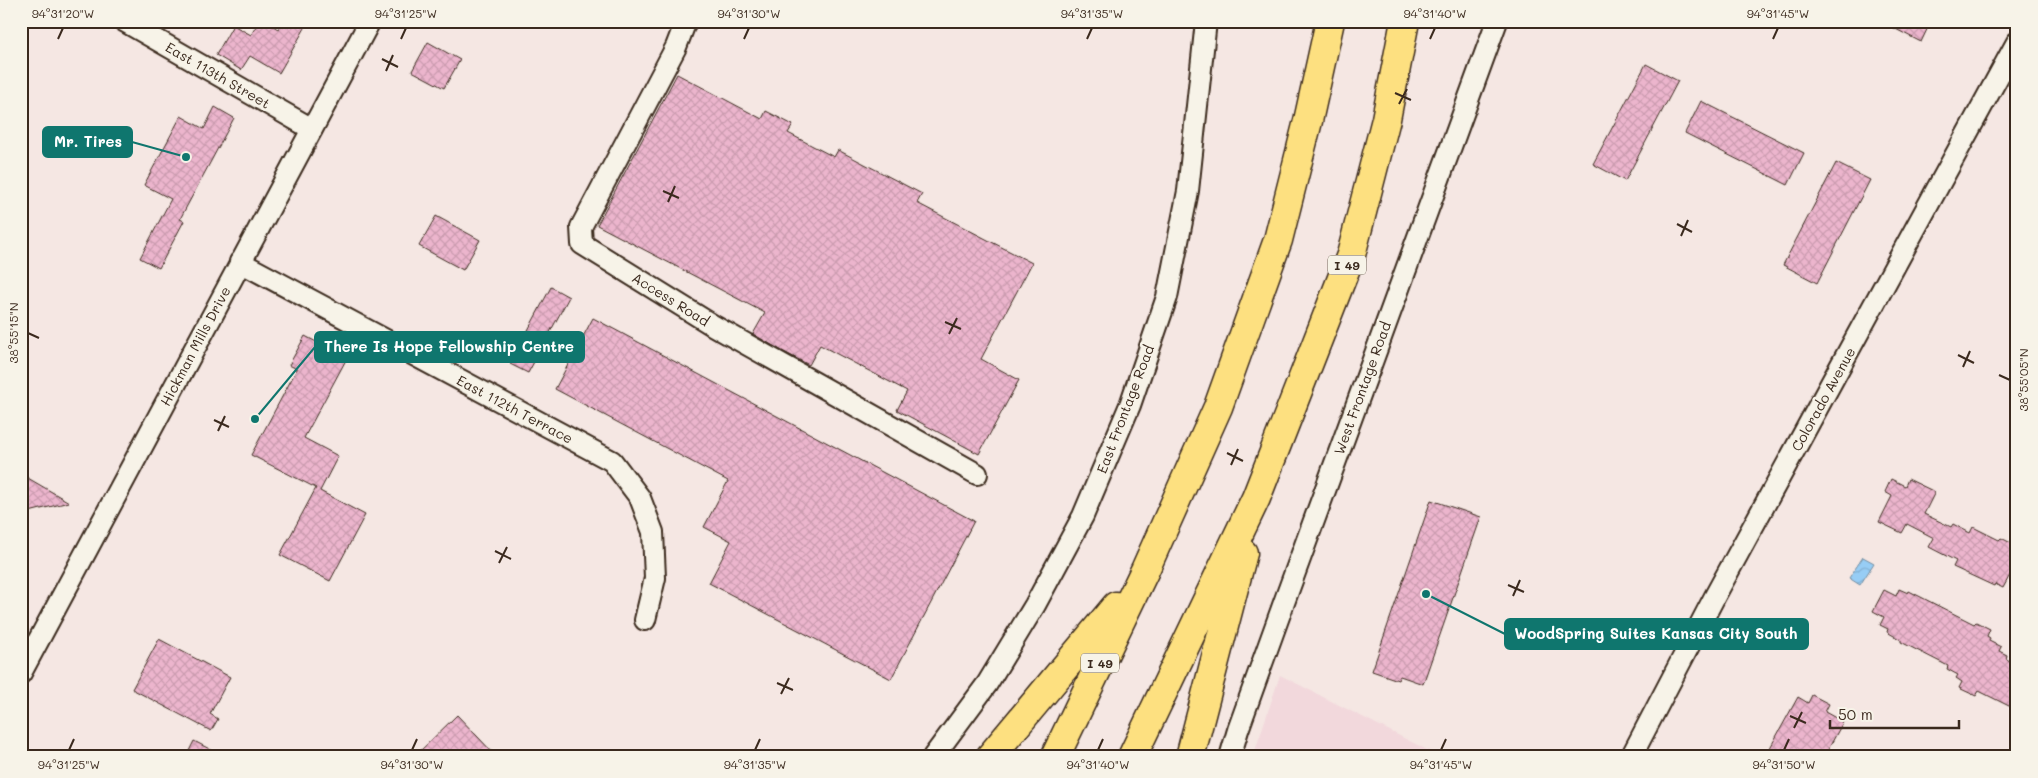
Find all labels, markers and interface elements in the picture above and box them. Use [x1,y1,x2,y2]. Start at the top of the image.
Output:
text: 94°31'20"W [32,5,94,21]
text: 94°31'25"W [375,5,437,21]
text: 94°31'30"W [717,5,781,21]
text: 94°31'35"W [1061,5,1123,21]
text: 94°31'40"W [1403,5,1467,21]
text: 94°31'45"W [1747,5,1809,21]
street label: East 113th Street [162,37,274,113]
callout: Mr. Tires [43,127,132,157]
text: Mr. Tires [54,131,122,151]
road number: I 49 [1328,256,1366,274]
street label: Access Road [629,268,713,330]
street label: Hickman Mills Drive [155,283,235,409]
text: 38°55'15"N [5,302,21,364]
street label: West Frontage Road [1329,319,1395,457]
callout: There Is Hope Fellowship Centre [315,332,584,362]
text: There Is Hope Fellowship Centre [324,336,574,356]
street label: East Frontage Road [1092,342,1158,476]
street label: Colorado Avenue [1787,344,1859,454]
text: 38°55'05"N [2015,348,2031,412]
street label: East 112th Terrace [454,370,576,448]
callout: WoodSpring Suites Kansas City South [1505,619,1808,649]
text: WoodSpring Suites Kansas City South [1514,623,1798,643]
road number: I 49 [1081,654,1119,672]
scale bar [1830,698,1959,730]
text: 50 m [1838,704,1873,724]
text: 94°31'25"W [38,756,100,772]
text: 94°31'30"W [380,756,444,772]
text: 94°31'35"W [724,756,786,772]
text: 94°31'40"W [1066,756,1130,772]
text: 94°31'45"W [1410,756,1472,772]
text: 94°31'50"W [1753,756,1815,772]

